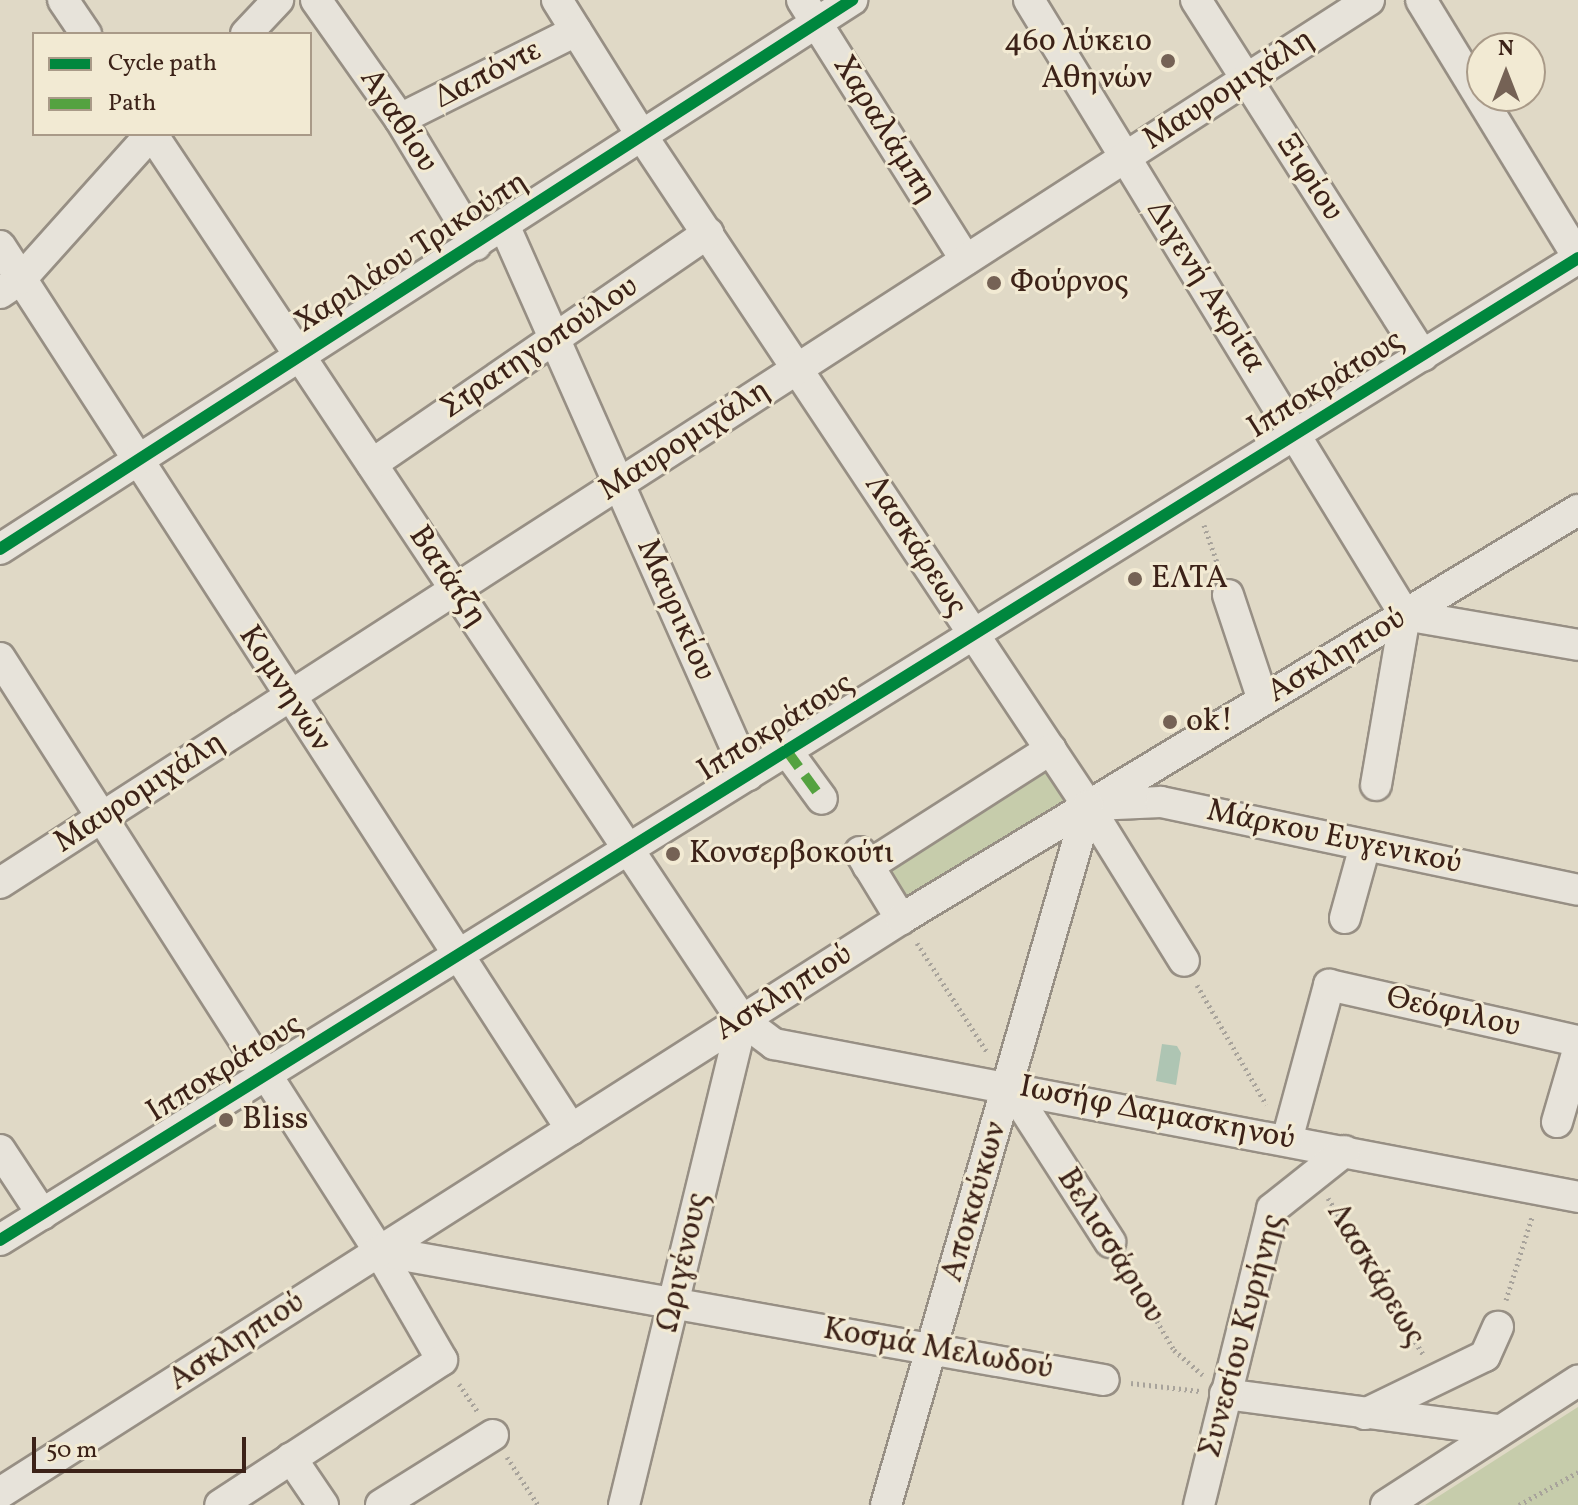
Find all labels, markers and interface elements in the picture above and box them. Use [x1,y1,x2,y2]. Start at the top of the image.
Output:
street label: Μαυρομιχάλη [1136,21,1322,159]
place label: 46ο λύκειο Αθηνών [1004,24,1152,99]
legend [32,32,312,136]
street label: Δαπόντε [428,32,548,118]
north arrow [1466,32,1546,112]
text: N [1498,34,1514,65]
text: Cycle path [108,47,217,81]
street label: Χαραλάμπη [823,49,945,211]
marker: 46ο λύκειο Αθηνών [1159,52,1177,70]
street label: Αγαθίου [350,62,446,180]
text: Path [108,87,156,121]
street label: Ξιφίου [1267,127,1351,229]
street label: Χαριλάου Τρικούπη [288,163,536,343]
street label: Διγενή Ακρίτα [1137,194,1273,380]
place label: Φούρνος [1010,264,1129,302]
street label: Στρατηγοπούλου [434,268,646,428]
marker: Φούρνος [985,274,1003,292]
street label: Ιπποκράτους [1241,322,1411,448]
street label: Μαυρομιχάλη [592,372,778,510]
street label: Λασκάρεως [855,468,975,624]
street label: Βατάτζη [399,519,495,635]
street label: Μαυρικίου [627,533,723,687]
place label: ΕΛΤΑ [1151,560,1228,598]
marker: ΕΛΤΑ [1126,570,1144,588]
street label: Ασκληπιού [1261,600,1413,712]
street label: Κομνηνών [229,619,339,759]
street label: Ιπποκράτους [691,665,861,791]
place label: ok! [1186,703,1233,741]
marker: ok! [1161,713,1179,731]
street label: Μαυρομιχάλη [47,724,233,862]
street label: Μάρκου Ευγενικού [1203,792,1465,884]
place label: Κονσερβοκούτι [689,835,894,873]
marker: Κονσερβοκούτι [664,845,682,863]
street label: Ασκληπιού [708,936,860,1050]
street label: Θεόφιλου [1382,979,1524,1047]
street label: Ιπποκράτους [140,1006,310,1132]
street label: Ιωσήφ Δαμασκηνού [1016,1068,1298,1160]
place label: Bliss [242,1101,309,1139]
marker: Bliss [217,1111,235,1129]
street label: Αποκαύκων [934,1118,1016,1286]
street label: Βελισσάριου [1047,1162,1173,1330]
street label: Ωριγένους [649,1189,719,1337]
street label: Λασκάρεως [1317,1196,1433,1354]
street label: Συνεσίου Κυρήνης [1192,1210,1294,1462]
street label: Ασκληπιού [162,1284,312,1400]
street label: Κοσμά Μελωδού [820,1311,1056,1389]
scale bar [36,1421,250,1471]
text: 50 m [46,1434,98,1468]

